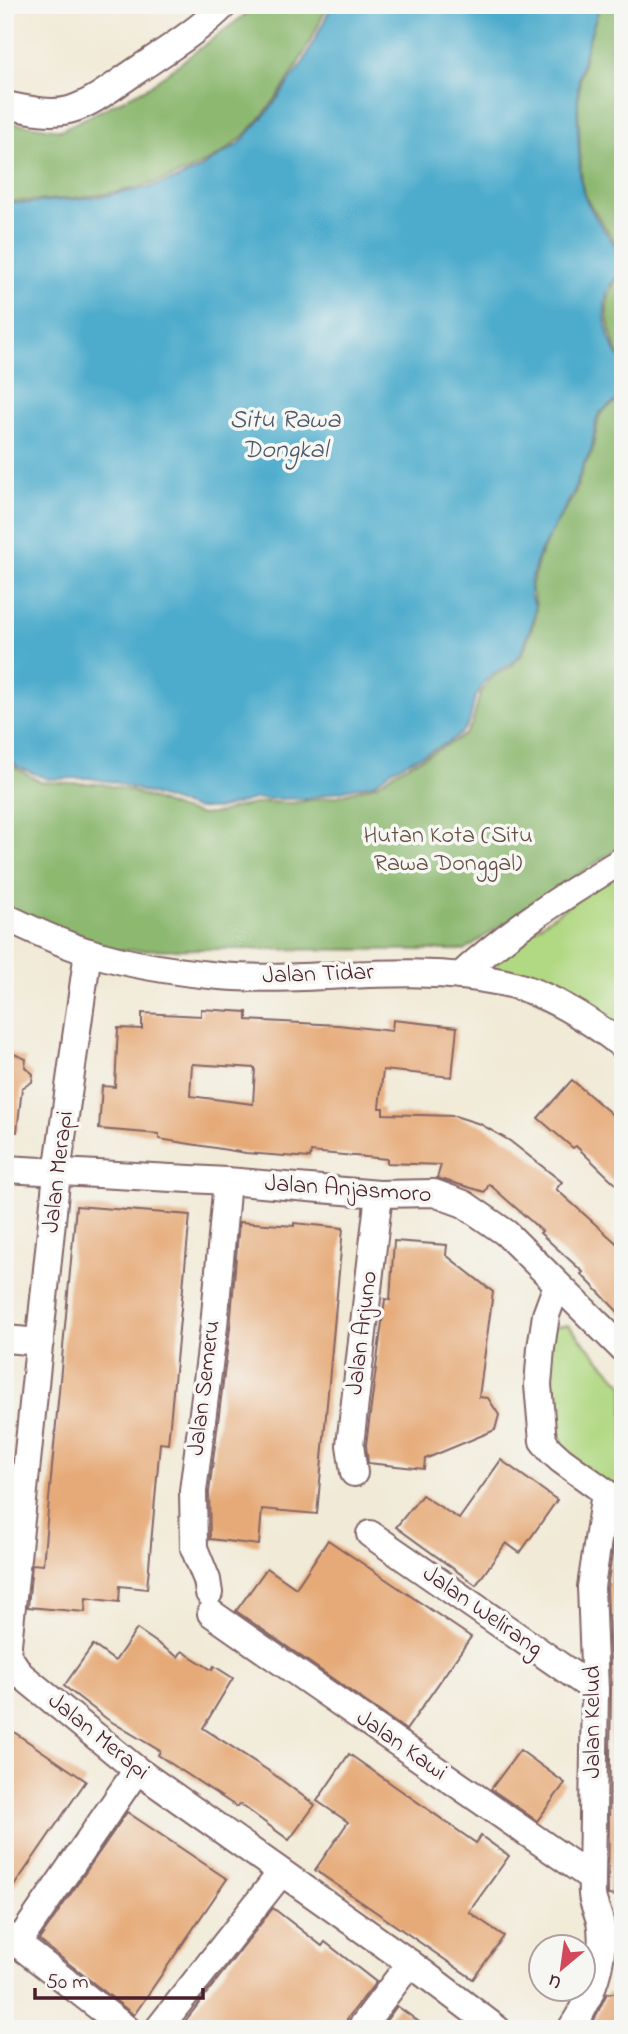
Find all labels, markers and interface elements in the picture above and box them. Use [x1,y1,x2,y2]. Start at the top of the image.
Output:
water label: Situ Rawa Dongkal [230,402,341,470]
park label: Hutan Kota (Situ Rawa Donggal) [363,819,533,882]
street label: Jalan Tidar [262,956,375,994]
street label: Jalan Merapi [34,1109,84,1235]
street label: Jalan Anjasmoro [263,1167,433,1213]
street label: Jalan Arjuno [338,1269,388,1397]
street label: Jalan Semeru [179,1318,231,1458]
street label: Jalan Welirang [415,1557,549,1667]
street label: Jalan Kelud [576,1665,611,1779]
street label: Jalan Merapi [39,1685,157,1789]
street label: Jalan Kawi [348,1702,454,1790]
north arrow [526,1932,596,2002]
scale bar [35,1957,203,2001]
text: U [543,1966,567,1995]
text: 50 m [46,1968,89,1998]

